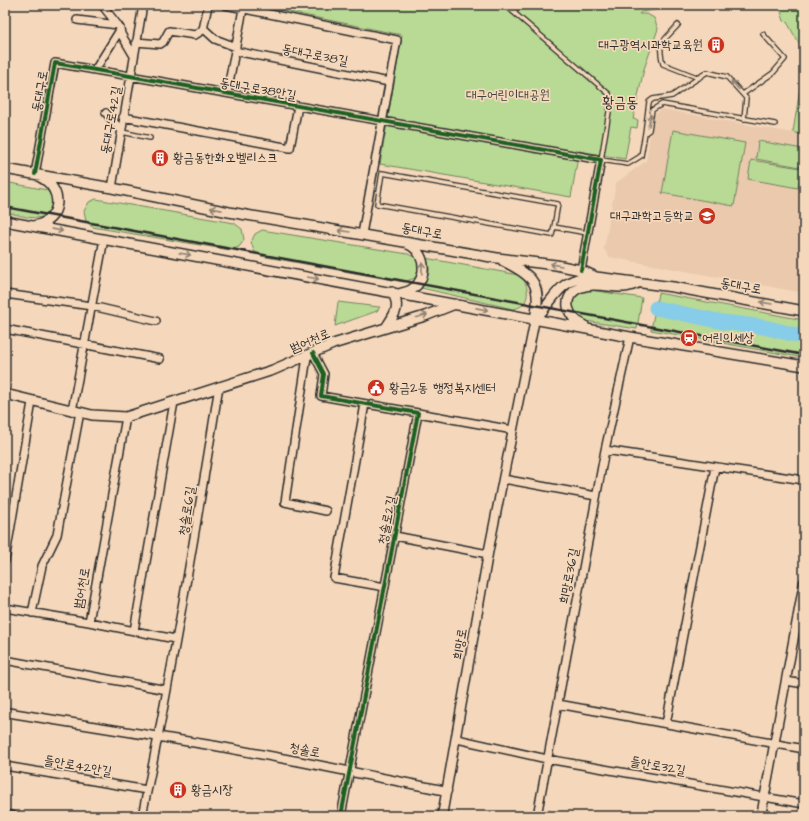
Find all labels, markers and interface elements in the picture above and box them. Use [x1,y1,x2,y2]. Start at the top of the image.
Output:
building icon: 대구광역시과학교육원 [706,35,726,55]
place label: 대구광역시과학교육원 [598,36,703,54]
street label: 동대구로38길 [280,40,350,70]
street label: 동대구로 [28,69,52,113]
street label: 동대구로38안길 [218,73,298,105]
one-way arrow [730,80,739,90]
street label: 동대구로42길 [96,85,126,155]
park label: 대구어린이대공원 [466,86,550,104]
district label: 황금동 [602,92,638,113]
one-way arrow [647,114,655,127]
building icon: 황금동한화오벨리스크 [150,148,170,168]
place label: 황금동한화오벨리스크 [173,149,278,167]
one-way arrow [210,205,223,213]
school or university icon: 대구과학고등학교 [697,206,717,226]
place label: 대구과학고등학교 [610,207,694,225]
street label: 동대구로 [400,219,444,243]
one-way arrow [50,227,63,235]
one-way arrow [338,227,351,235]
one-way arrow [178,250,191,258]
one-way arrow [549,261,562,269]
one-way arrow [419,262,426,275]
one-way arrow [306,274,319,282]
street label: 동대구로 [719,274,763,298]
one-way arrow [760,299,773,307]
one-way arrow [475,305,488,313]
one-way arrow [415,312,428,319]
street label: 범어천로 [287,325,333,357]
station icon: 어린이세상 [679,328,699,348]
place label: 어린이세상 [702,329,754,347]
public building icon: 황금2동 행정복지센터 [366,378,386,398]
place label: 황금2동 행정복지센터 [389,379,496,397]
street label: 청솔로6길 [174,485,200,537]
street label: 청솔로2길 [373,494,401,546]
street label: 희망로36길 [555,546,583,606]
street label: 범어천로 [70,566,94,610]
street label: 희망로 [448,627,472,661]
street label: 청솔로 [288,738,322,762]
street label: 들안로42안길 [43,751,113,781]
street label: 들안로32길 [629,752,687,780]
building icon: 황금시장 [168,780,188,800]
place label: 황금시장 [191,781,233,799]

